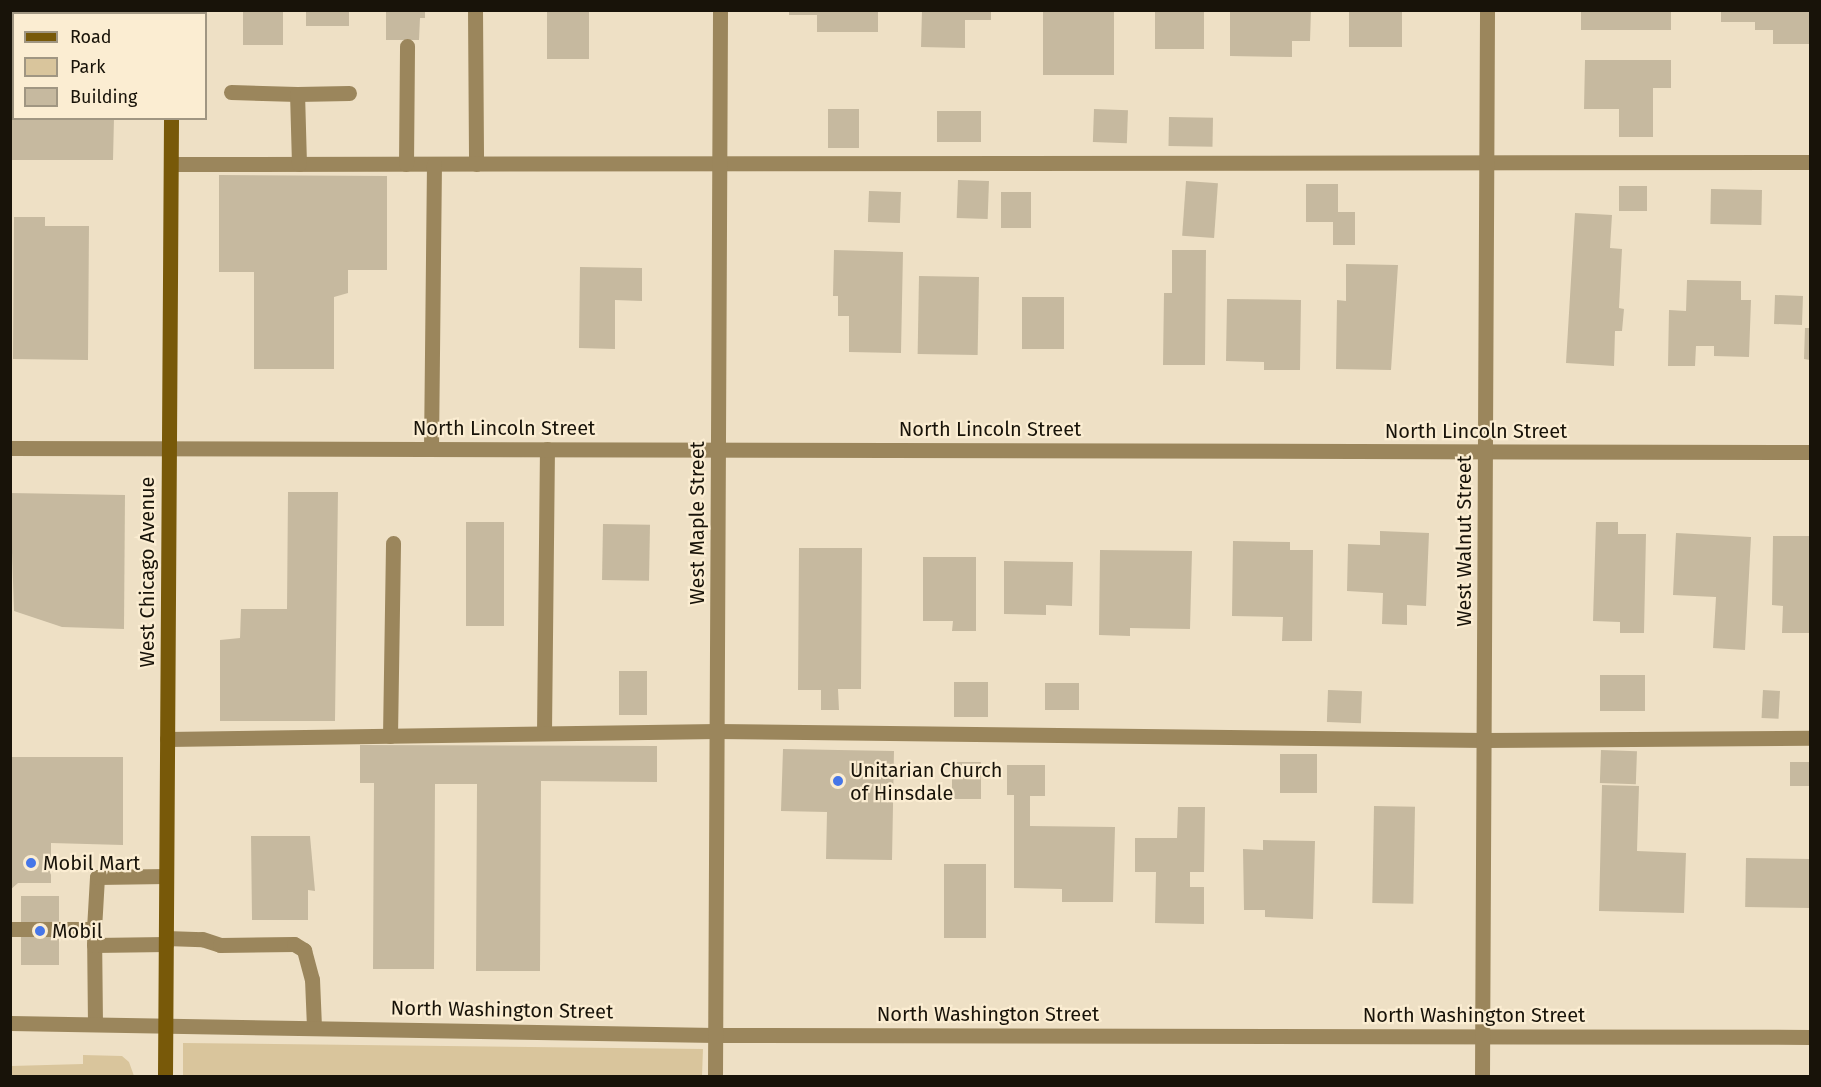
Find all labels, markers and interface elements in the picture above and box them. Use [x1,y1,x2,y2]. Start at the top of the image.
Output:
legend [12,12,207,120]
text: Road [70,26,112,48]
text: Park [70,56,105,78]
text: Building [70,86,137,108]
street label: North Lincoln Street [413,416,595,440]
street label: North Lincoln Street [899,417,1081,441]
street label: North Lincoln Street [1385,419,1567,443]
street label: West Maple Street [685,441,709,605]
street label: West Walnut Street [1452,455,1476,627]
street label: West Chicago Avenue [135,477,159,667]
place label: Unitarian Church of Hinsdale [850,758,1003,805]
marker: Unitarian Church of Hinsdale [831,774,845,788]
place label: Mobil Mart [43,851,140,875]
marker: Mobil Mart [24,856,38,870]
place label: Mobil [52,919,103,943]
marker: Mobil [33,924,47,938]
street label: North Washington Street [391,996,613,1024]
street label: North Washington Street [877,1002,1099,1026]
street label: North Washington Street [1363,1003,1585,1027]

